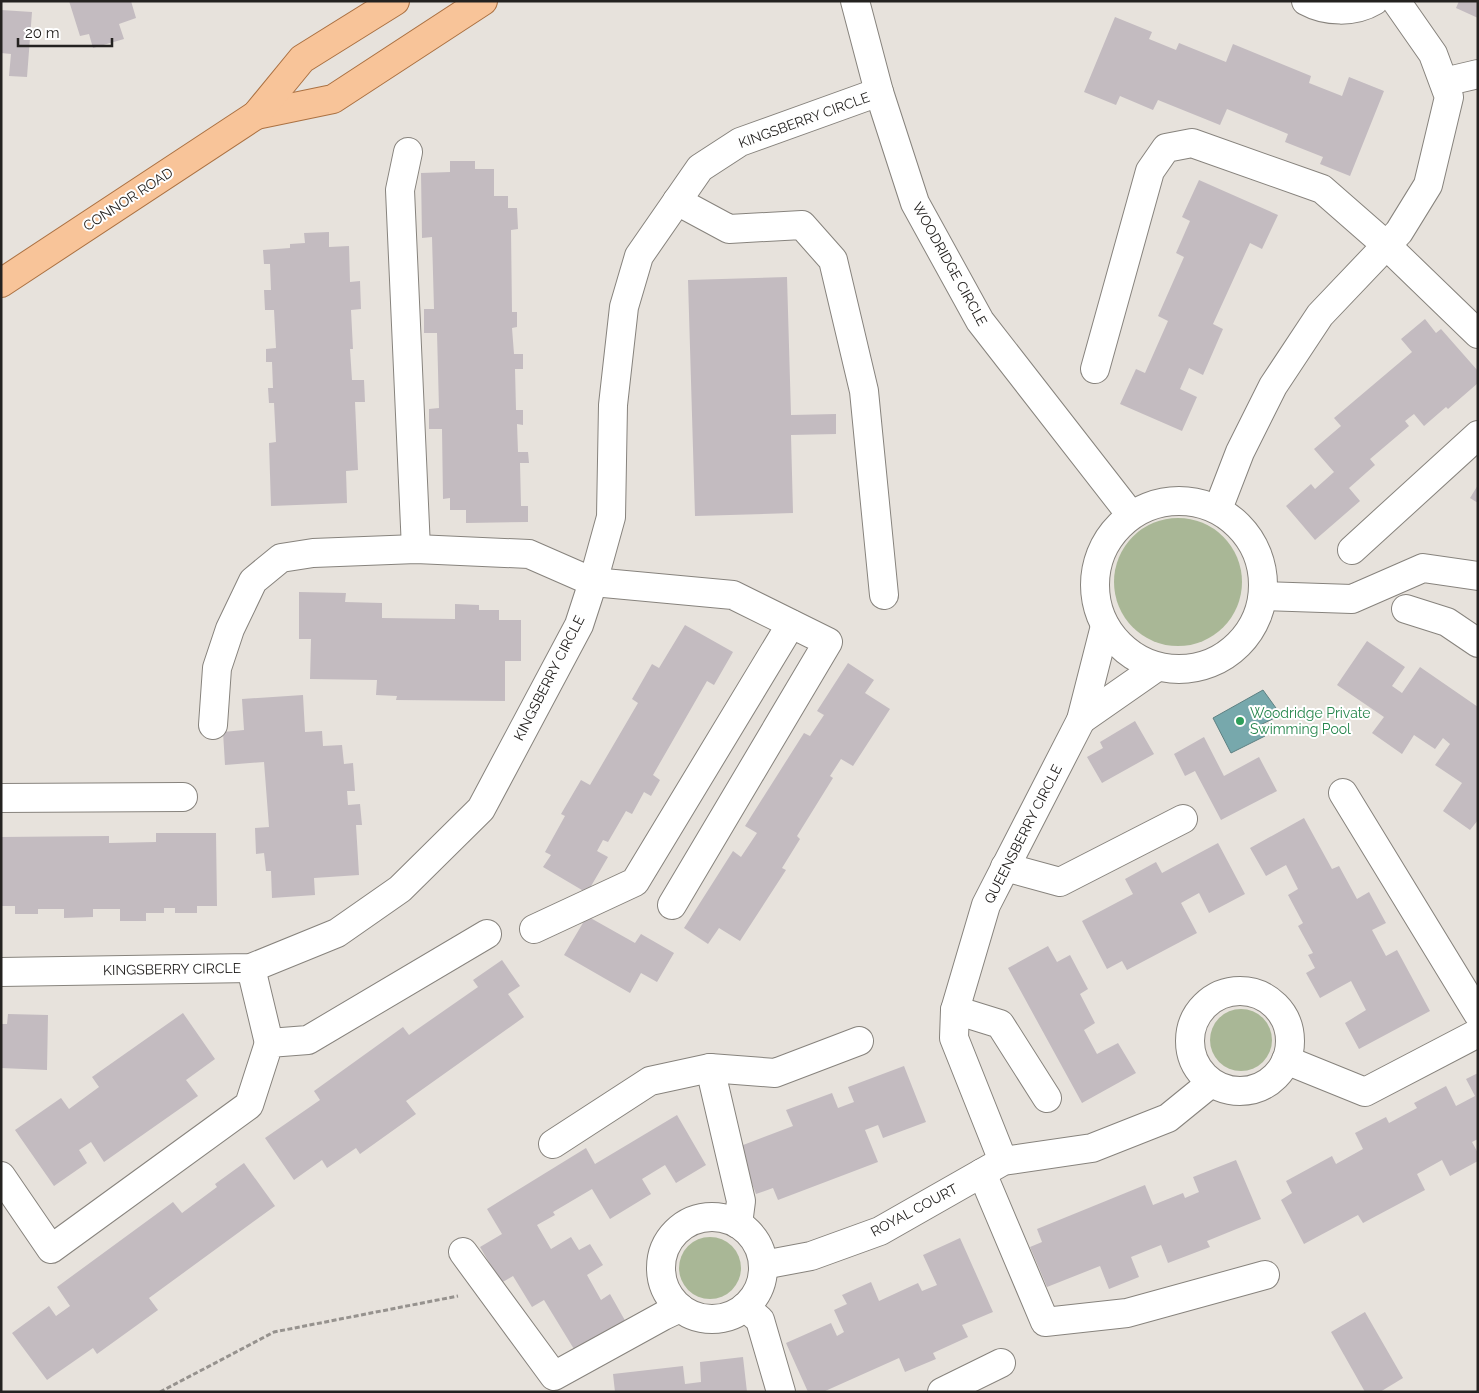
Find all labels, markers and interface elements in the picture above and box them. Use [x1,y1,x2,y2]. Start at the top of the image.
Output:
scale bar [18,15,111,47]
text: 20 m [25,24,60,42]
street label: KINGSBERRY CIRCLE [736,89,872,151]
street label: CONNOR ROAD [80,164,176,234]
street label: WOODRIDGE CIRCLE [909,200,991,328]
street label: KINGSBERRY CIRCLE [510,613,588,743]
place label: Woodridge Private Swimming Pool [1250,705,1371,737]
marker: Woodridge Private Swimming Pool [1234,715,1246,727]
street label: QUEENSBERRY CIRCLE [981,762,1065,906]
street label: KINGSBERRY CIRCLE [103,960,241,978]
street label: ROYAL COURT [868,1180,961,1240]

